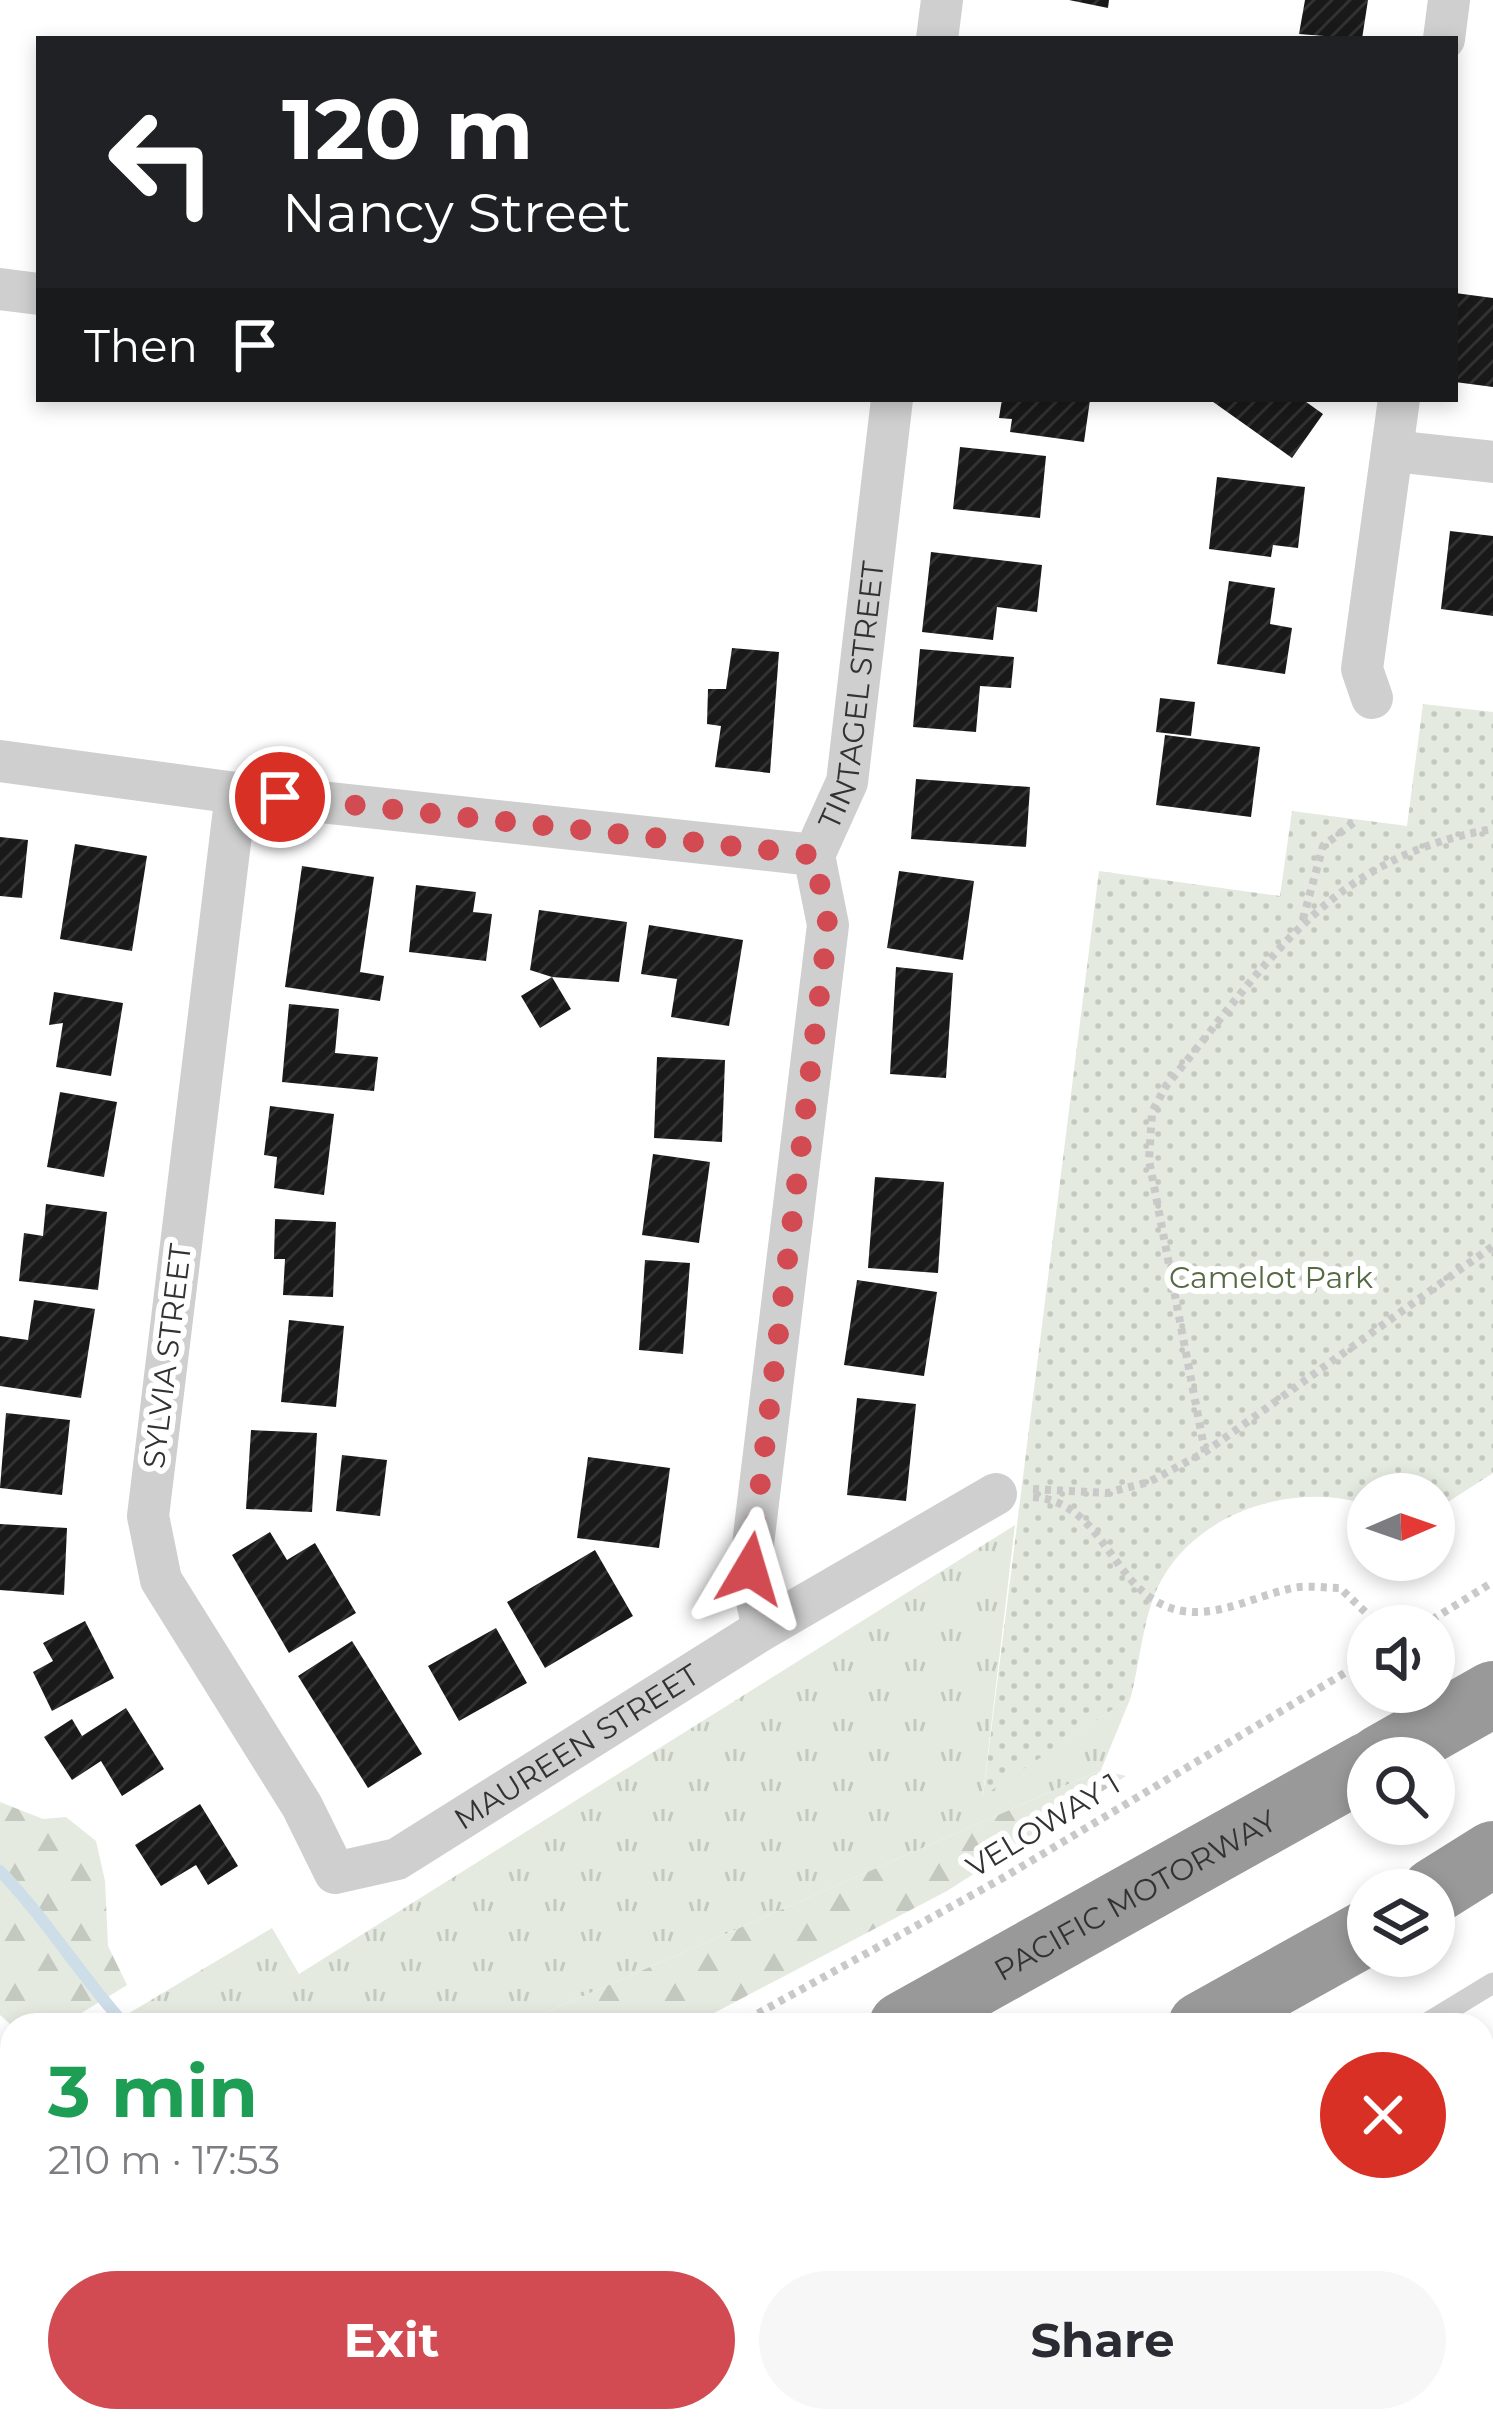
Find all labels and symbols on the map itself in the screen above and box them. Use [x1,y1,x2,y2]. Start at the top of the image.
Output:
street label: TINTAGEL STREET [810,559,891,835]
pin [229,746,331,848]
street label: SYLVIA STREET [135,1241,199,1470]
park label: Camelot Park [1169,1259,1373,1296]
north arrow [1347,1473,1455,1581]
position arrow [687,1506,813,1632]
street label: MAUREEN STREET [447,1655,706,1837]
street label: VELOWAY 1 [960,1765,1126,1885]
street label: PACIFIC MOTORWAY [987,1801,1284,1988]

